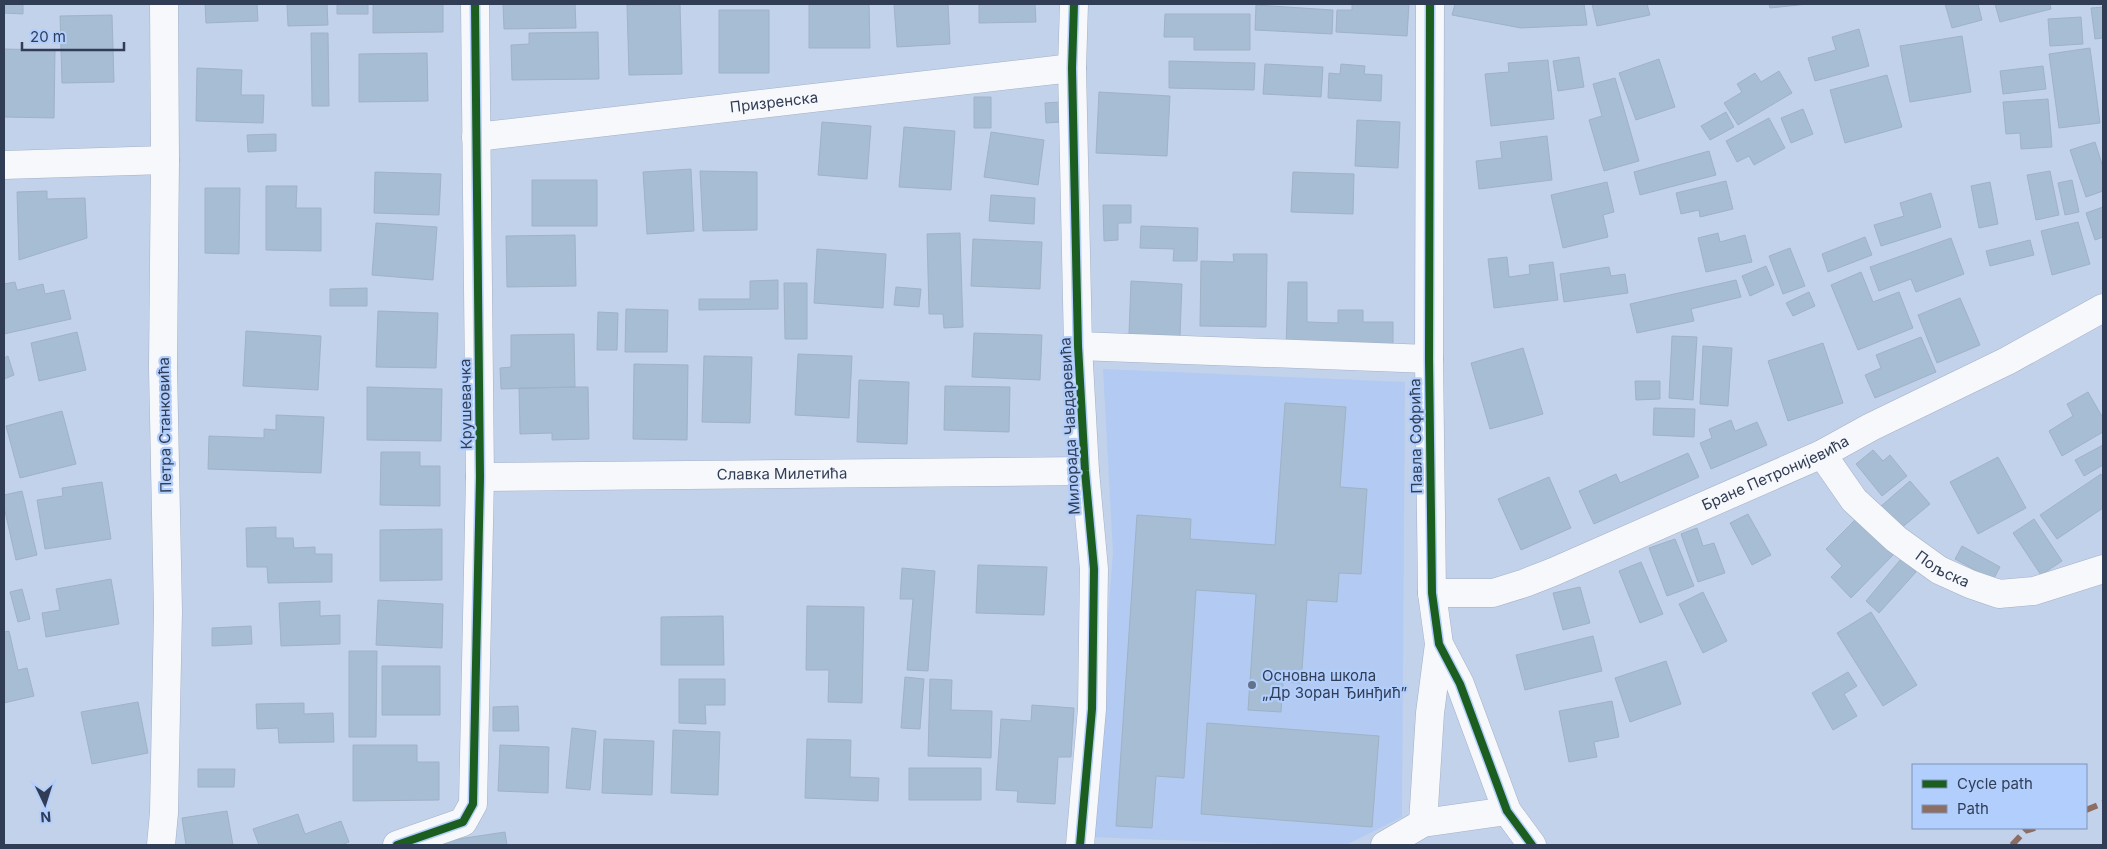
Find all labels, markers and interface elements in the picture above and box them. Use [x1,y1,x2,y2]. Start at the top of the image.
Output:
scale bar [22,20,125,52]
text: 20 m [30,27,66,46]
street label: Призренска [729,87,819,117]
street label: Милорада Чавдаревића [1055,337,1084,515]
street label: Петра Станковића [154,357,175,493]
street label: Крушевачка [455,359,476,449]
street label: Павла Софрића [1405,378,1426,494]
street label: Бране Петронијевића [1699,431,1852,514]
street label: Славка Милетића [717,463,847,484]
street label: Пољска [1912,546,1972,591]
place label: Основна школа „Др Зоран Ђинђић” [1262,666,1408,702]
marker: Основна школа „Др Зоран Ђинђић” [1246,679,1258,691]
legend [1912,764,2087,829]
text: Cycle path [1957,774,2033,793]
north arrow [20,779,70,829]
text: Path [1957,799,1989,818]
text: N [40,809,52,826]

